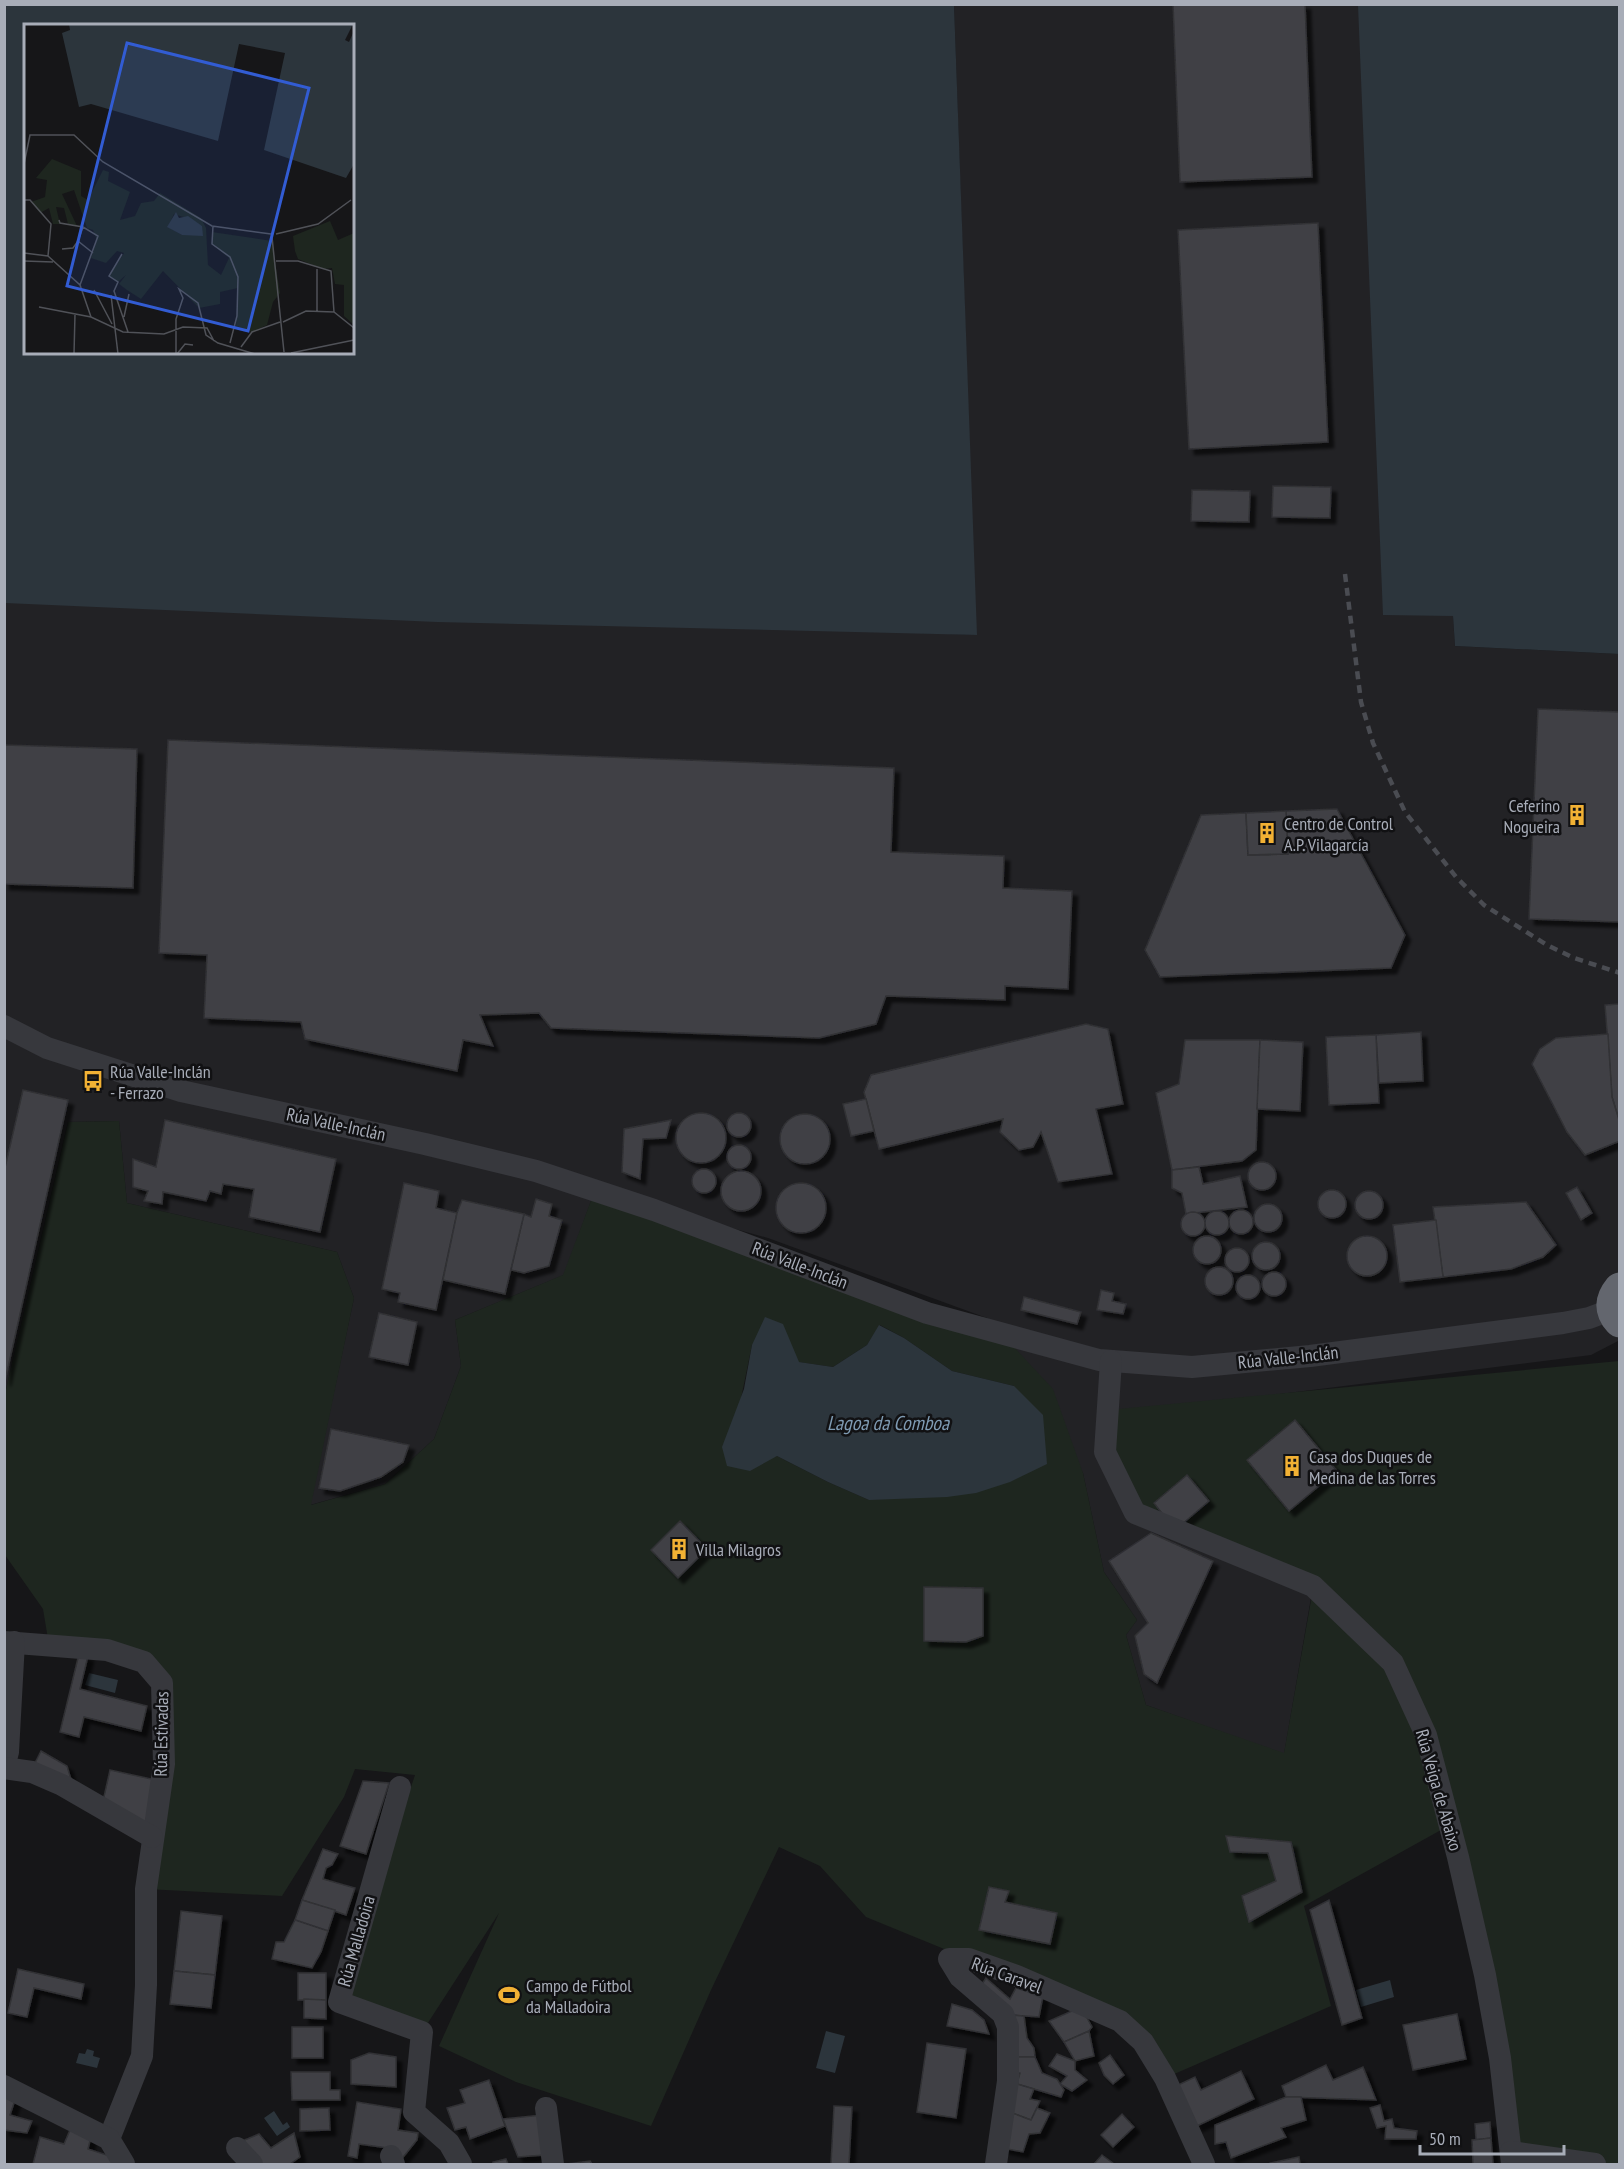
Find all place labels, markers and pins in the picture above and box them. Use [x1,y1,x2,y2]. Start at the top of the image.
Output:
place label: Ceferino Nogueira [1503,794,1560,838]
building icon: Ceferino Nogueira [1565,803,1589,827]
place label: Centro de Control A.P. Vilagarcía [1284,812,1394,856]
building icon: Centro de Control A.P. Vilagarcía [1255,821,1279,845]
place label: Rúa Valle-Inclán - Ferrazo [110,1060,211,1104]
bus stop icon: Rúa Valle-Inclán - Ferrazo [81,1069,105,1093]
place label: Casa dos Duques de Medina de las Torres [1309,1445,1436,1489]
building icon: Casa dos Duques de Medina de las Torres [1280,1454,1304,1478]
building icon: Villa Milagros [667,1537,691,1561]
place label: Villa Milagros [695,1538,781,1561]
place label: Campo de Fútbol da Malladoira [526,1974,632,2018]
sports icon: Campo de Fútbol da Malladoira [497,1983,521,2007]

